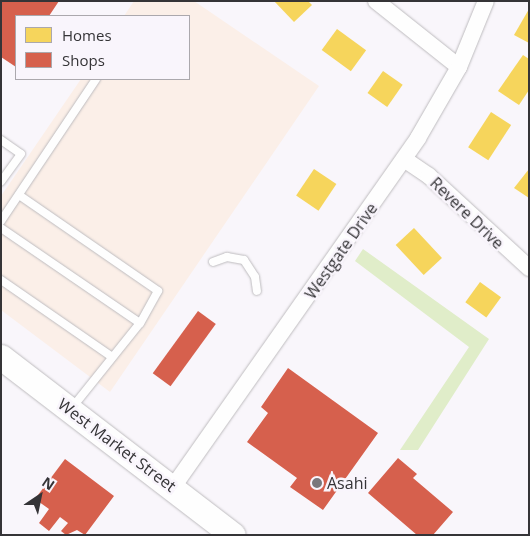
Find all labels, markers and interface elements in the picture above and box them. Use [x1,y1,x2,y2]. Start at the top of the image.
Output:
legend [15,15,190,80]
text: Homes [62,25,112,45]
text: Shops [62,50,105,70]
street label: Revere Drive [426,173,508,253]
street label: Westgate Drive [301,199,381,303]
street label: West Market Street [54,394,180,496]
north arrow [15,471,65,521]
text: N [39,472,59,494]
place label: Asahi [327,473,367,493]
marker: Asahi [311,477,323,489]

